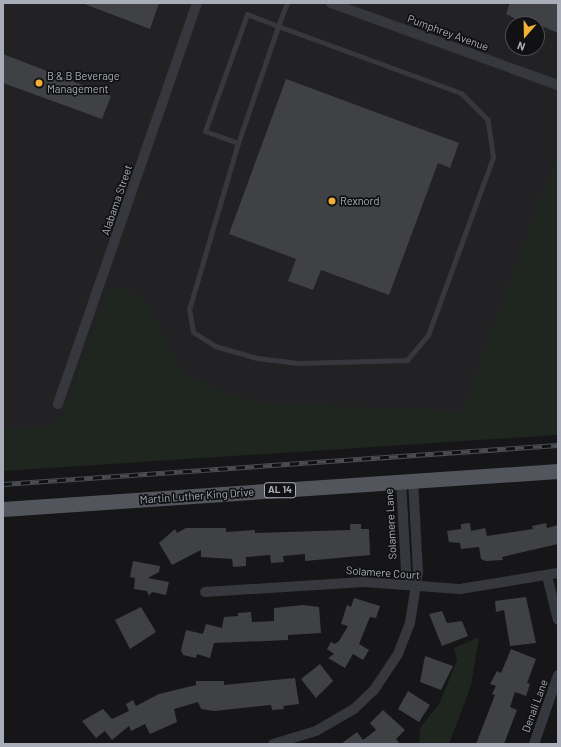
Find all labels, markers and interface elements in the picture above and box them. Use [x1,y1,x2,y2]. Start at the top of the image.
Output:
street label: Pumphrey Avenue [406,12,490,54]
north arrow [505,16,545,56]
text: N [515,39,527,54]
place label: B & B Beverage Management [47,70,120,96]
marker: B & B Beverage Management [34,78,44,88]
street label: Alabama Street [99,163,135,237]
place label: Rexnord [340,194,379,208]
marker: Rexnord [327,196,337,206]
road number: AL 14 [263,482,297,498]
street label: Martin Luther King Drive [139,485,255,507]
street label: Solamere Lane [383,488,399,560]
street label: Solamere Court [346,564,420,582]
street label: Denali Lane [519,678,551,734]

